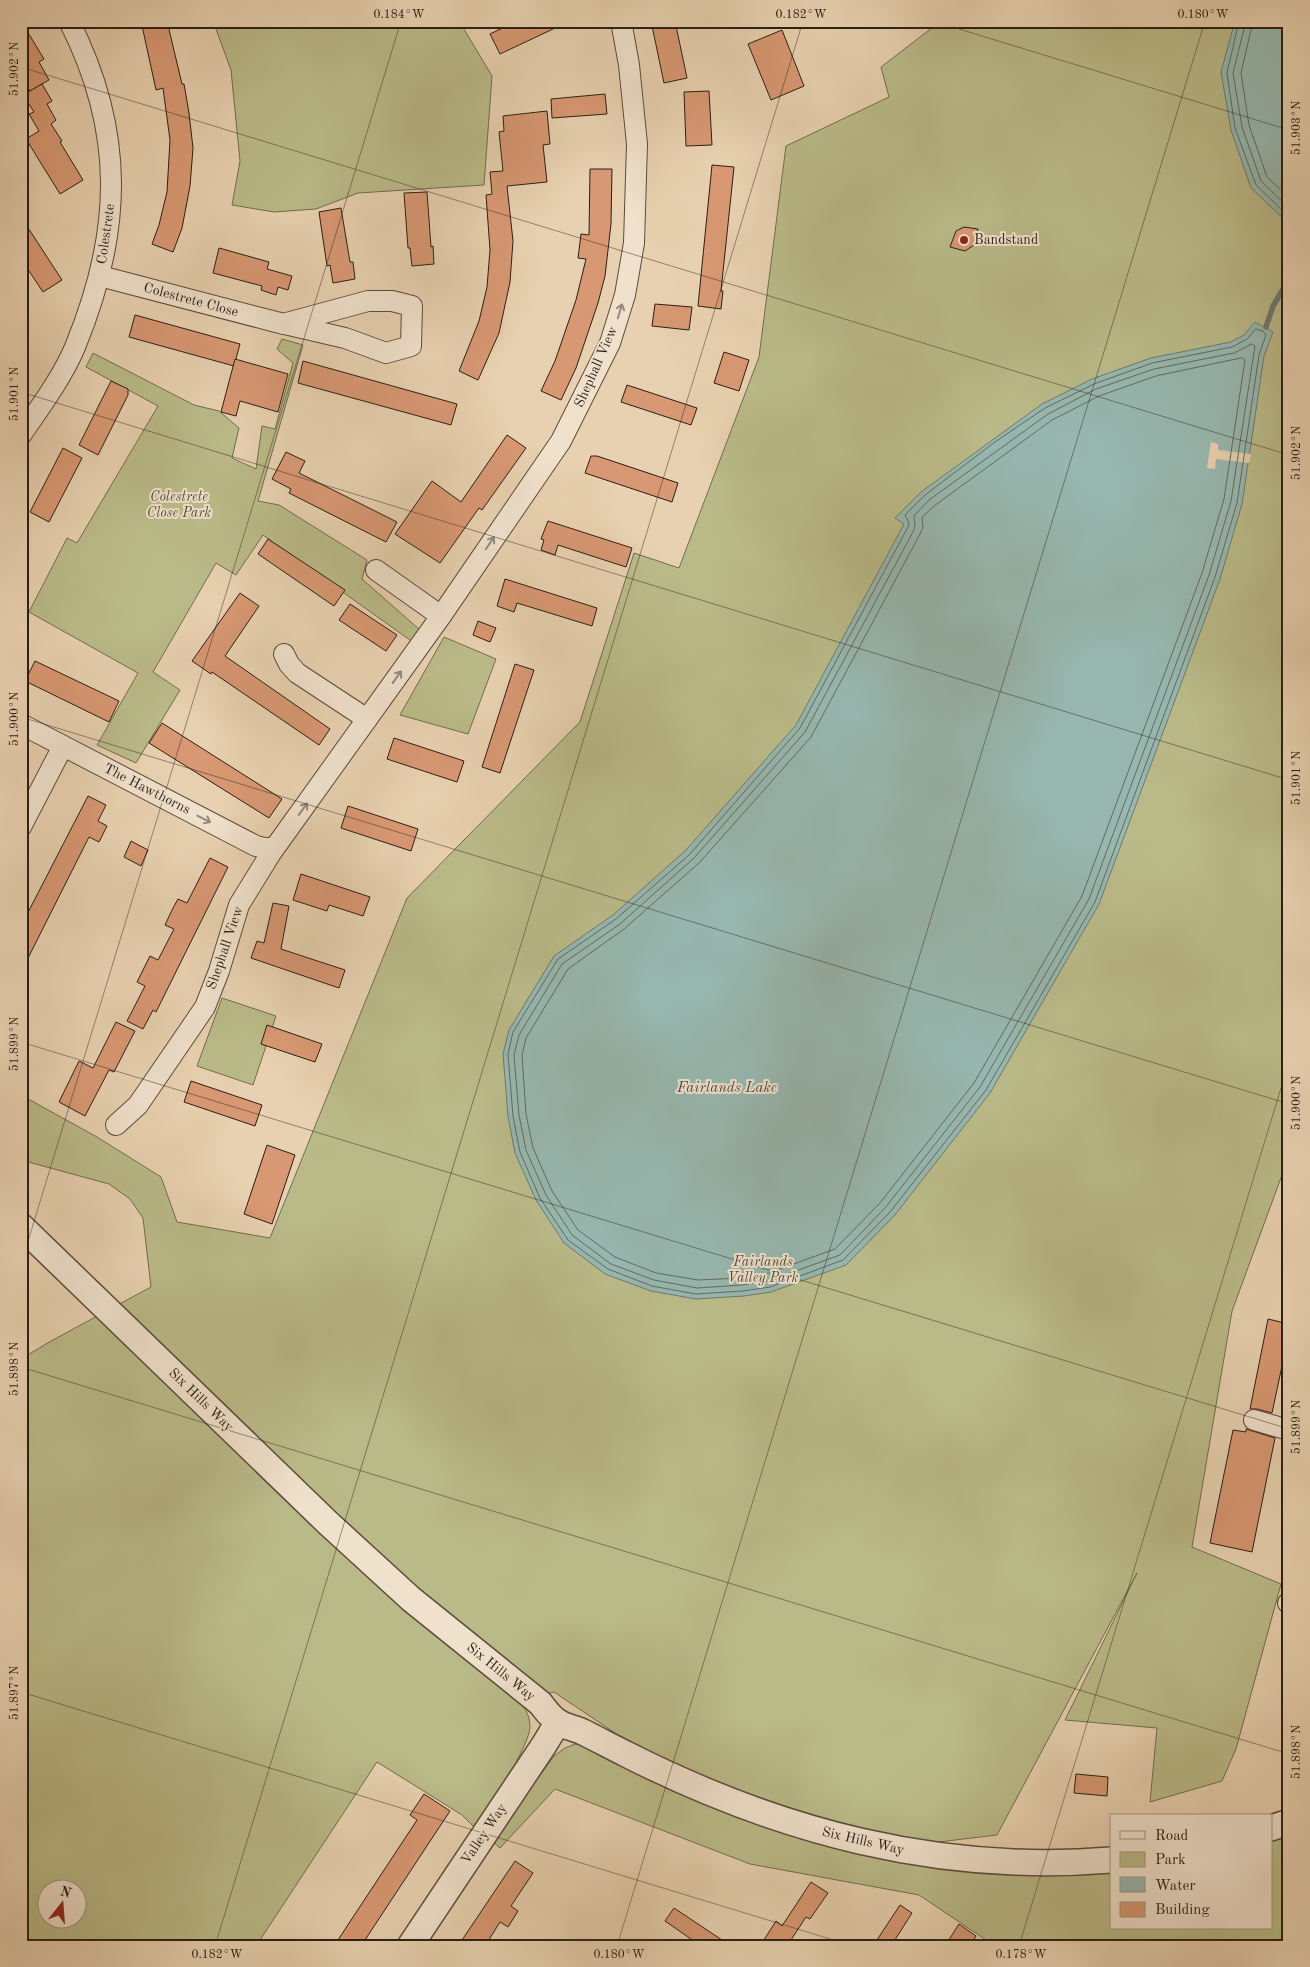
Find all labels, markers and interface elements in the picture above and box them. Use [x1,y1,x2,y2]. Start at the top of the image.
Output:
text: 0.184°W [374,9,425,21]
text: 0.182°W [776,9,827,21]
text: 0.180°W [1178,9,1229,21]
text: 51.902°N [8,42,21,96]
text: 51.903°N [1290,101,1303,155]
street label: Colestrete [95,203,117,265]
place label: Bandstand [974,233,1038,247]
marker: Bandstand [958,234,970,246]
street label: Colestrete Close [142,281,240,319]
one-way arrow [616,303,626,319]
street label: Shephall View [572,324,620,410]
text: 51.901°N [8,367,21,421]
text: 51.902°N [1290,426,1303,480]
park label: Colestrete Close Park [147,490,211,520]
one-way arrow [485,537,495,551]
one-way arrow [392,671,403,684]
text: 51.900°N [8,692,21,746]
text: 51.901°N [1290,751,1303,805]
street label: The Hawthorns [101,761,193,817]
one-way arrow [298,802,308,816]
one-way arrow [197,814,212,824]
street label: Shephall View [204,904,246,992]
text: 51.899°N [8,1017,21,1071]
text: 51.900°N [1290,1076,1303,1130]
water label: Fairlands Lake [676,1081,777,1096]
park label: Fairlands Valley Park [728,1255,799,1286]
text: 51.898°N [8,1342,21,1396]
street label: Six Hills Way [166,1366,236,1435]
text: 51.899°N [1290,1400,1303,1454]
street label: Six Hills Way [464,1640,538,1704]
text: 51.897°N [8,1666,21,1720]
text: 51.898°N [1290,1725,1303,1779]
street label: Valley Way [459,1801,510,1867]
legend [1110,1814,1272,1930]
street label: Six Hills Way [821,1825,906,1857]
text: Road [1155,1829,1189,1844]
text: Park [1155,1853,1186,1868]
text: Water [1155,1879,1196,1894]
north arrow [38,1880,88,1930]
text: N [58,1884,73,1901]
text: Building [1155,1903,1210,1918]
text: 0.182°W [192,1949,243,1961]
text: 0.180°W [594,1949,645,1961]
text: 0.178°W [996,1949,1047,1961]

